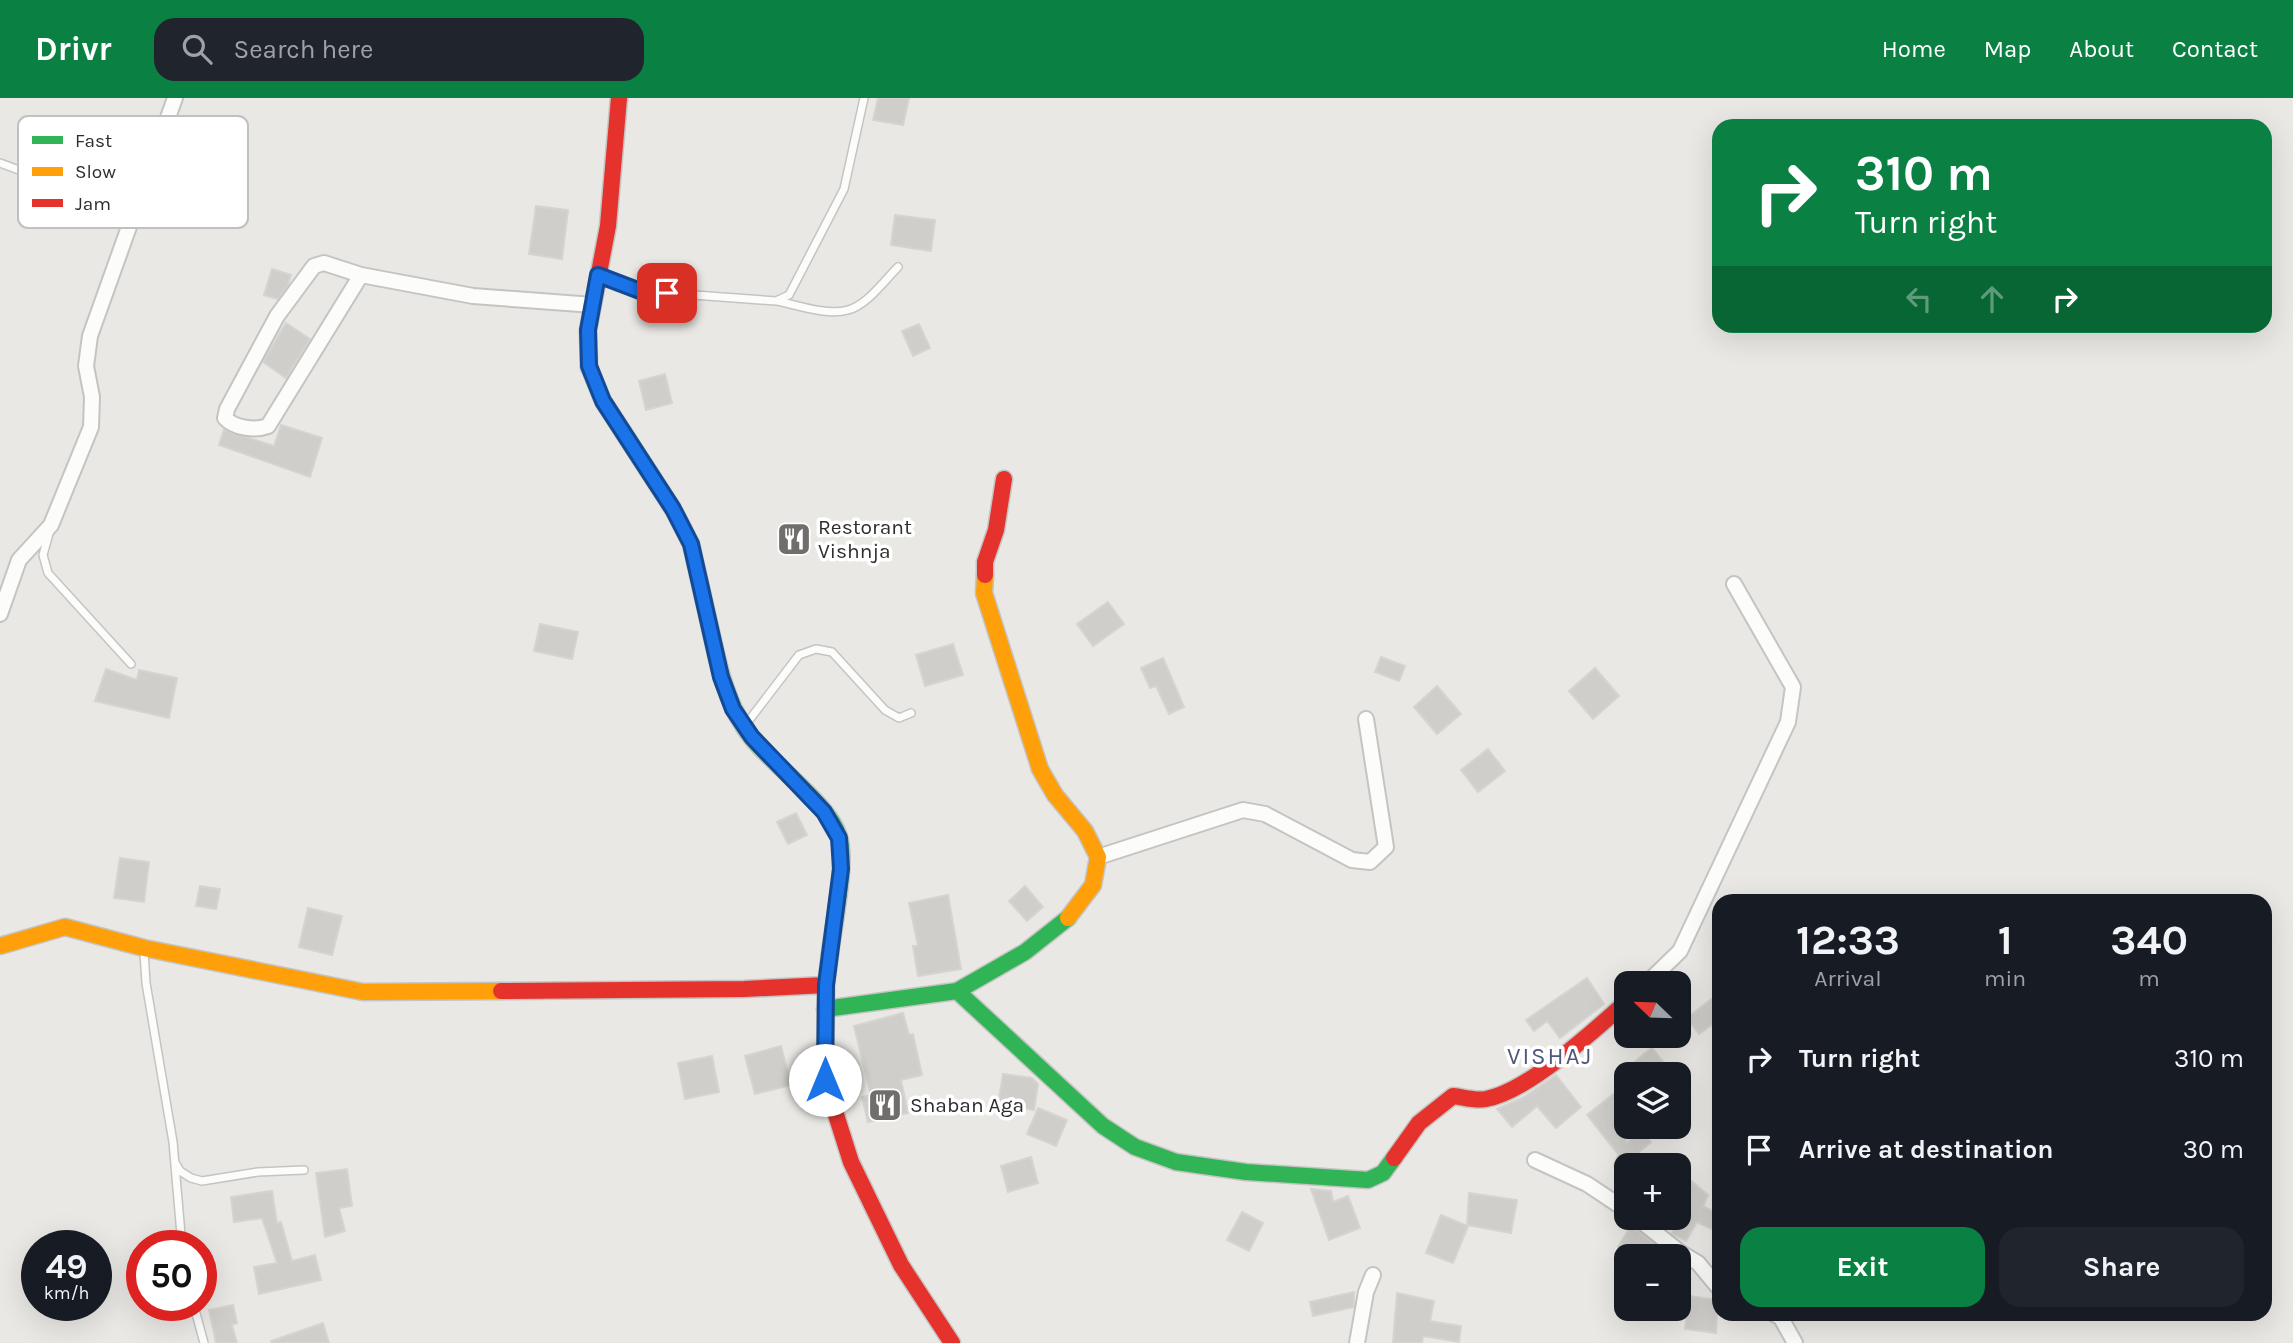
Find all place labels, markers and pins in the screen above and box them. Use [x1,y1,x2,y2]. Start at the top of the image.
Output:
pin [637,263,697,323]
place label: Restorant Vishnja [818,515,912,563]
restaurant icon: Restorant Vishnja [775,520,813,558]
restaurant icon: Shaban Aga [866,1086,904,1124]
place label: Shaban Aga [910,1093,1024,1117]

